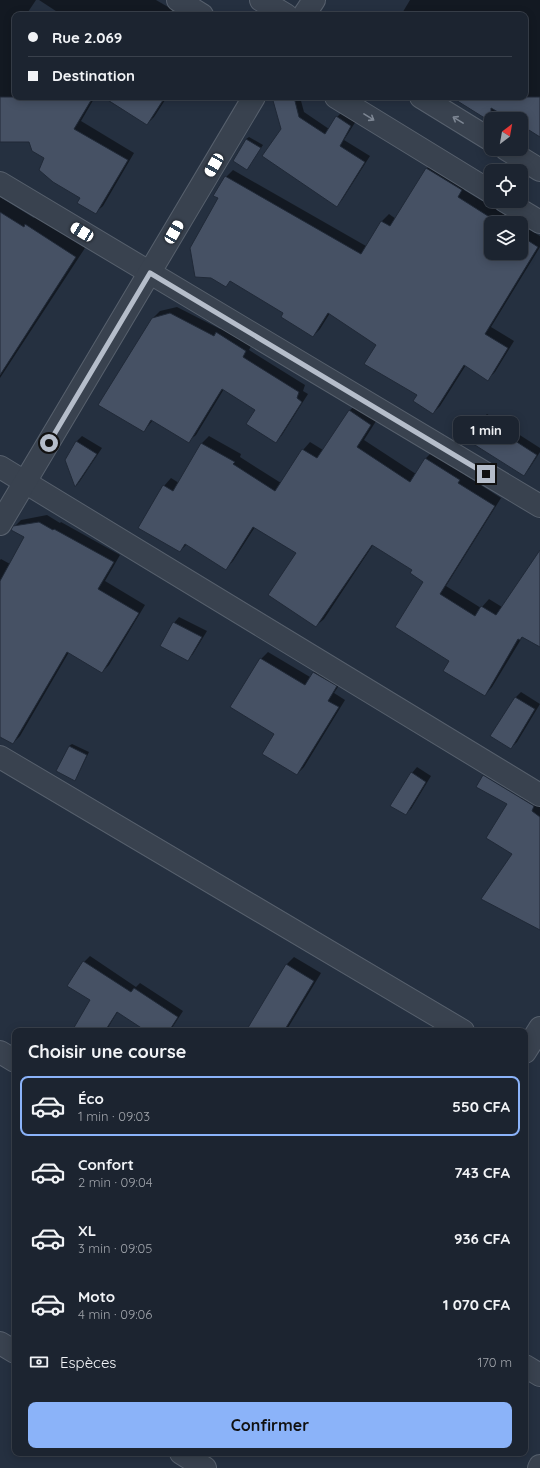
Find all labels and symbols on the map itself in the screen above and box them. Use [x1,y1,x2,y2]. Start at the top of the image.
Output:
north arrow [484,112,528,156]
one-way arrow [363,114,375,122]
one-way arrow [452,115,464,123]
car [203,152,225,178]
car [163,219,185,245]
car [69,221,95,243]
callout: 1 min [453,416,519,444]
route start [40,434,58,452]
route end [477,465,495,483]

